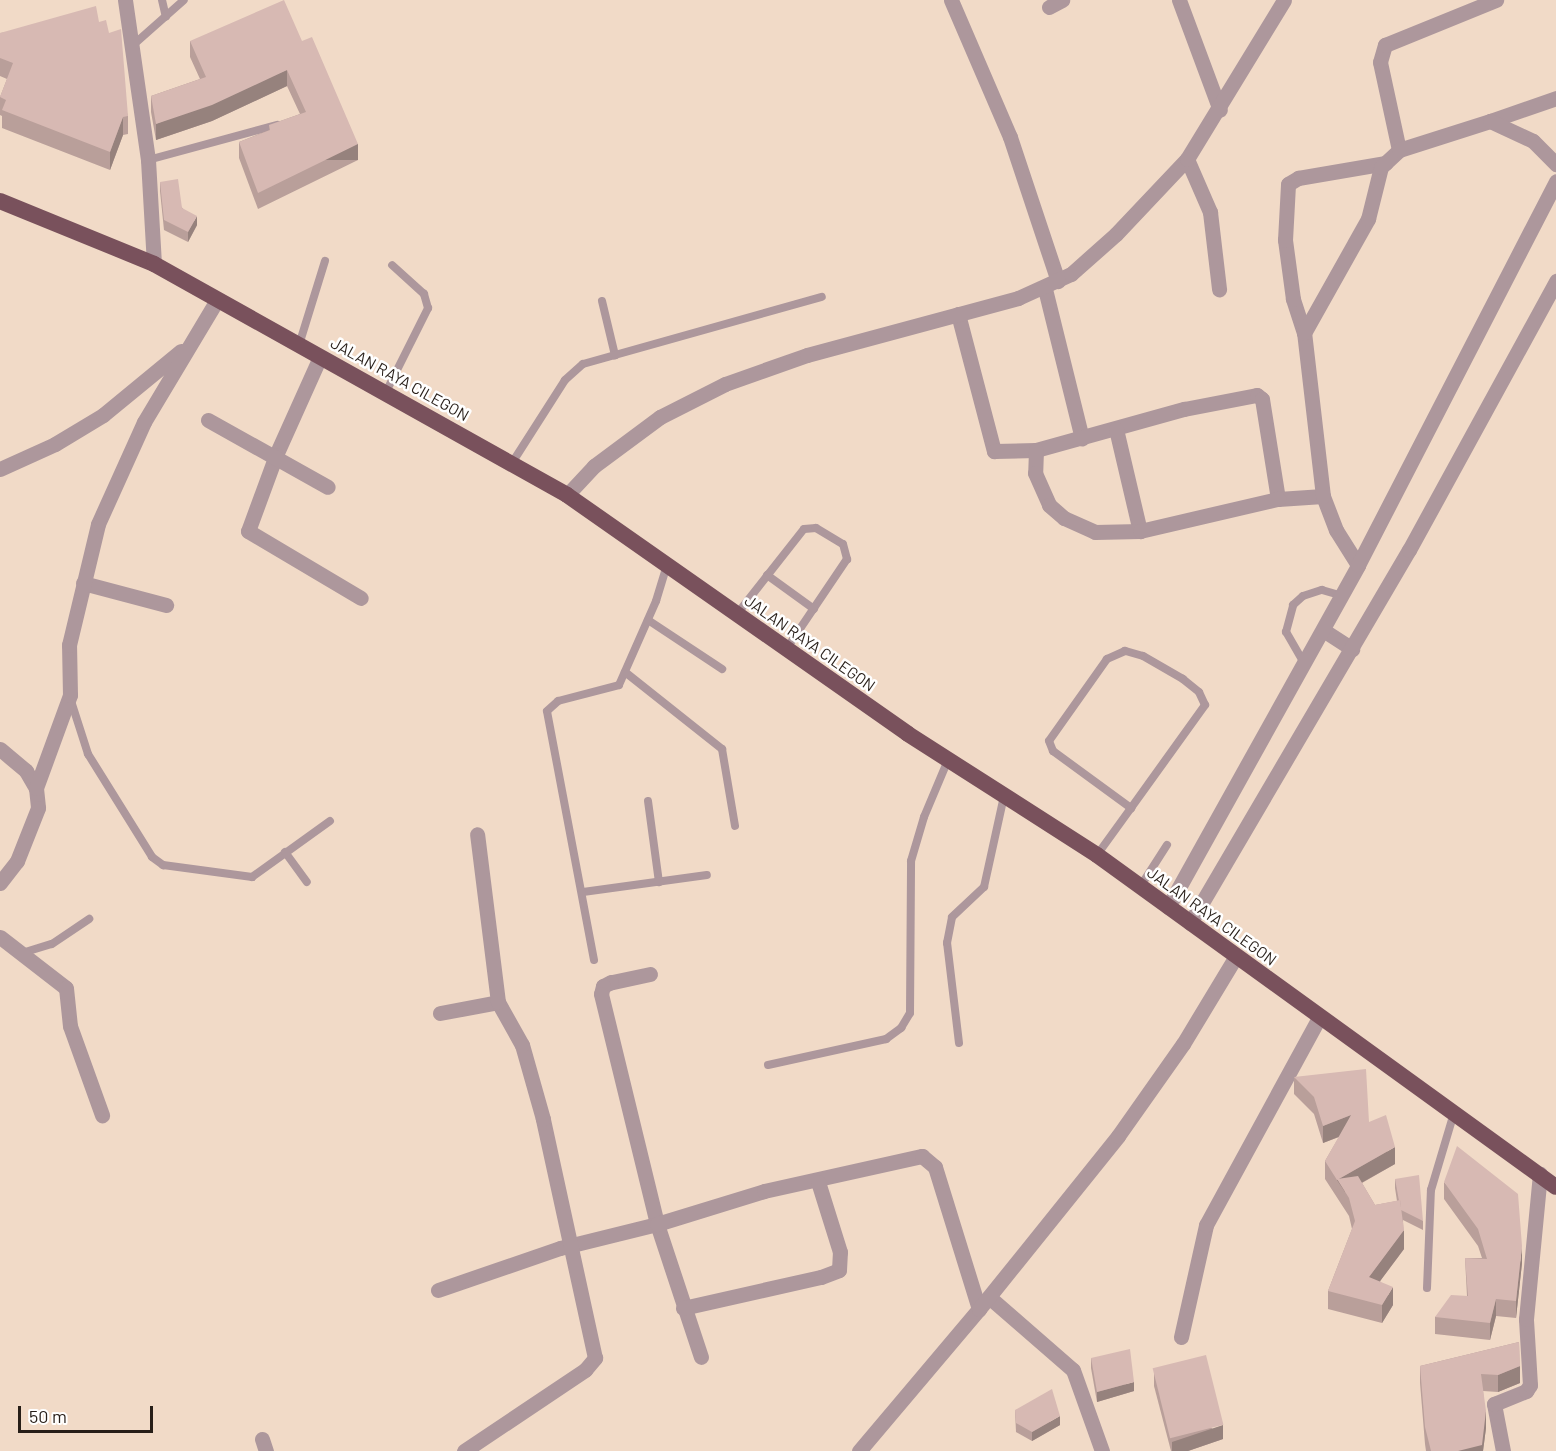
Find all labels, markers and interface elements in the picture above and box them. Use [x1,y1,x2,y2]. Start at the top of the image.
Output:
street label: JALAN RAYA CILEGON [328,333,472,425]
street label: JALAN RAYA CILEGON [741,591,879,695]
street label: JALAN RAYA CILEGON [1144,863,1280,969]
scale bar [21,1394,156,1432]
text: 50 m [29,1405,67,1427]

